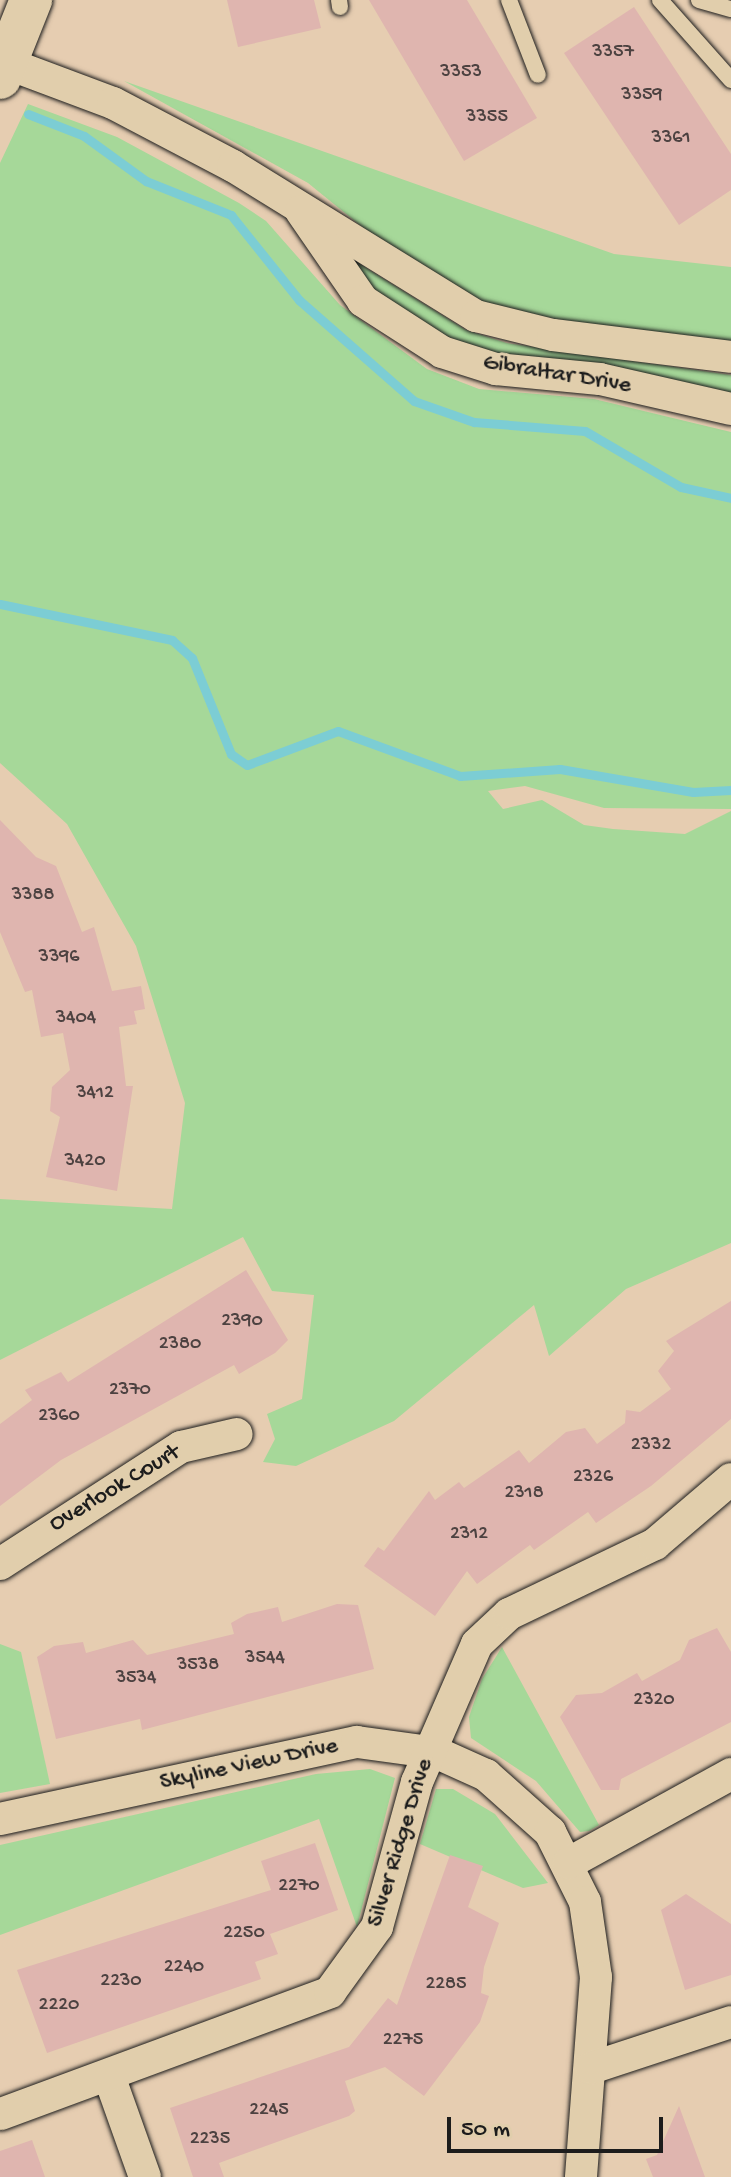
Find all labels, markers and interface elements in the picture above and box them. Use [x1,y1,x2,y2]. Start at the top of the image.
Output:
house number: 3357 [592,40,634,64]
house number: 3353 [440,60,482,84]
house number: 3359 [621,83,663,107]
house number: 3355 [466,105,508,129]
house number: 3361 [652,126,690,150]
street label: Gibraltar Drive [481,349,633,401]
house number: 3388 [12,883,54,907]
house number: 3396 [39,945,79,969]
house number: 3404 [56,1006,96,1030]
house number: 3412 [76,1081,114,1105]
house number: 3420 [64,1149,106,1173]
house number: 2390 [221,1309,263,1333]
house number: 2380 [159,1332,201,1356]
house number: 2370 [109,1378,151,1402]
house number: 2360 [38,1404,80,1428]
house number: 2332 [631,1433,671,1457]
street label: Overlook Court [44,1439,186,1539]
house number: 2326 [573,1465,613,1489]
house number: 2318 [504,1481,544,1505]
house number: 2312 [450,1522,488,1546]
house number: 3544 [245,1646,285,1670]
house number: 3538 [177,1653,219,1677]
house number: 3534 [116,1666,156,1690]
house number: 2320 [633,1688,675,1712]
street label: Skyline View Drive [157,1732,341,1798]
street label: Silver Ridge Drive [362,1755,440,1931]
house number: 2270 [278,1874,320,1898]
house number: 2250 [223,1921,265,1945]
house number: 2240 [164,1955,204,1979]
house number: 2230 [100,1969,142,1993]
house number: 2285 [425,1972,467,1996]
house number: 2220 [39,1993,79,2017]
house number: 2275 [383,2028,423,2052]
house number: 2245 [249,2098,289,2122]
scale bar [451,2101,667,2151]
text: 50 m [461,2116,510,2145]
house number: 2235 [190,2127,230,2151]

